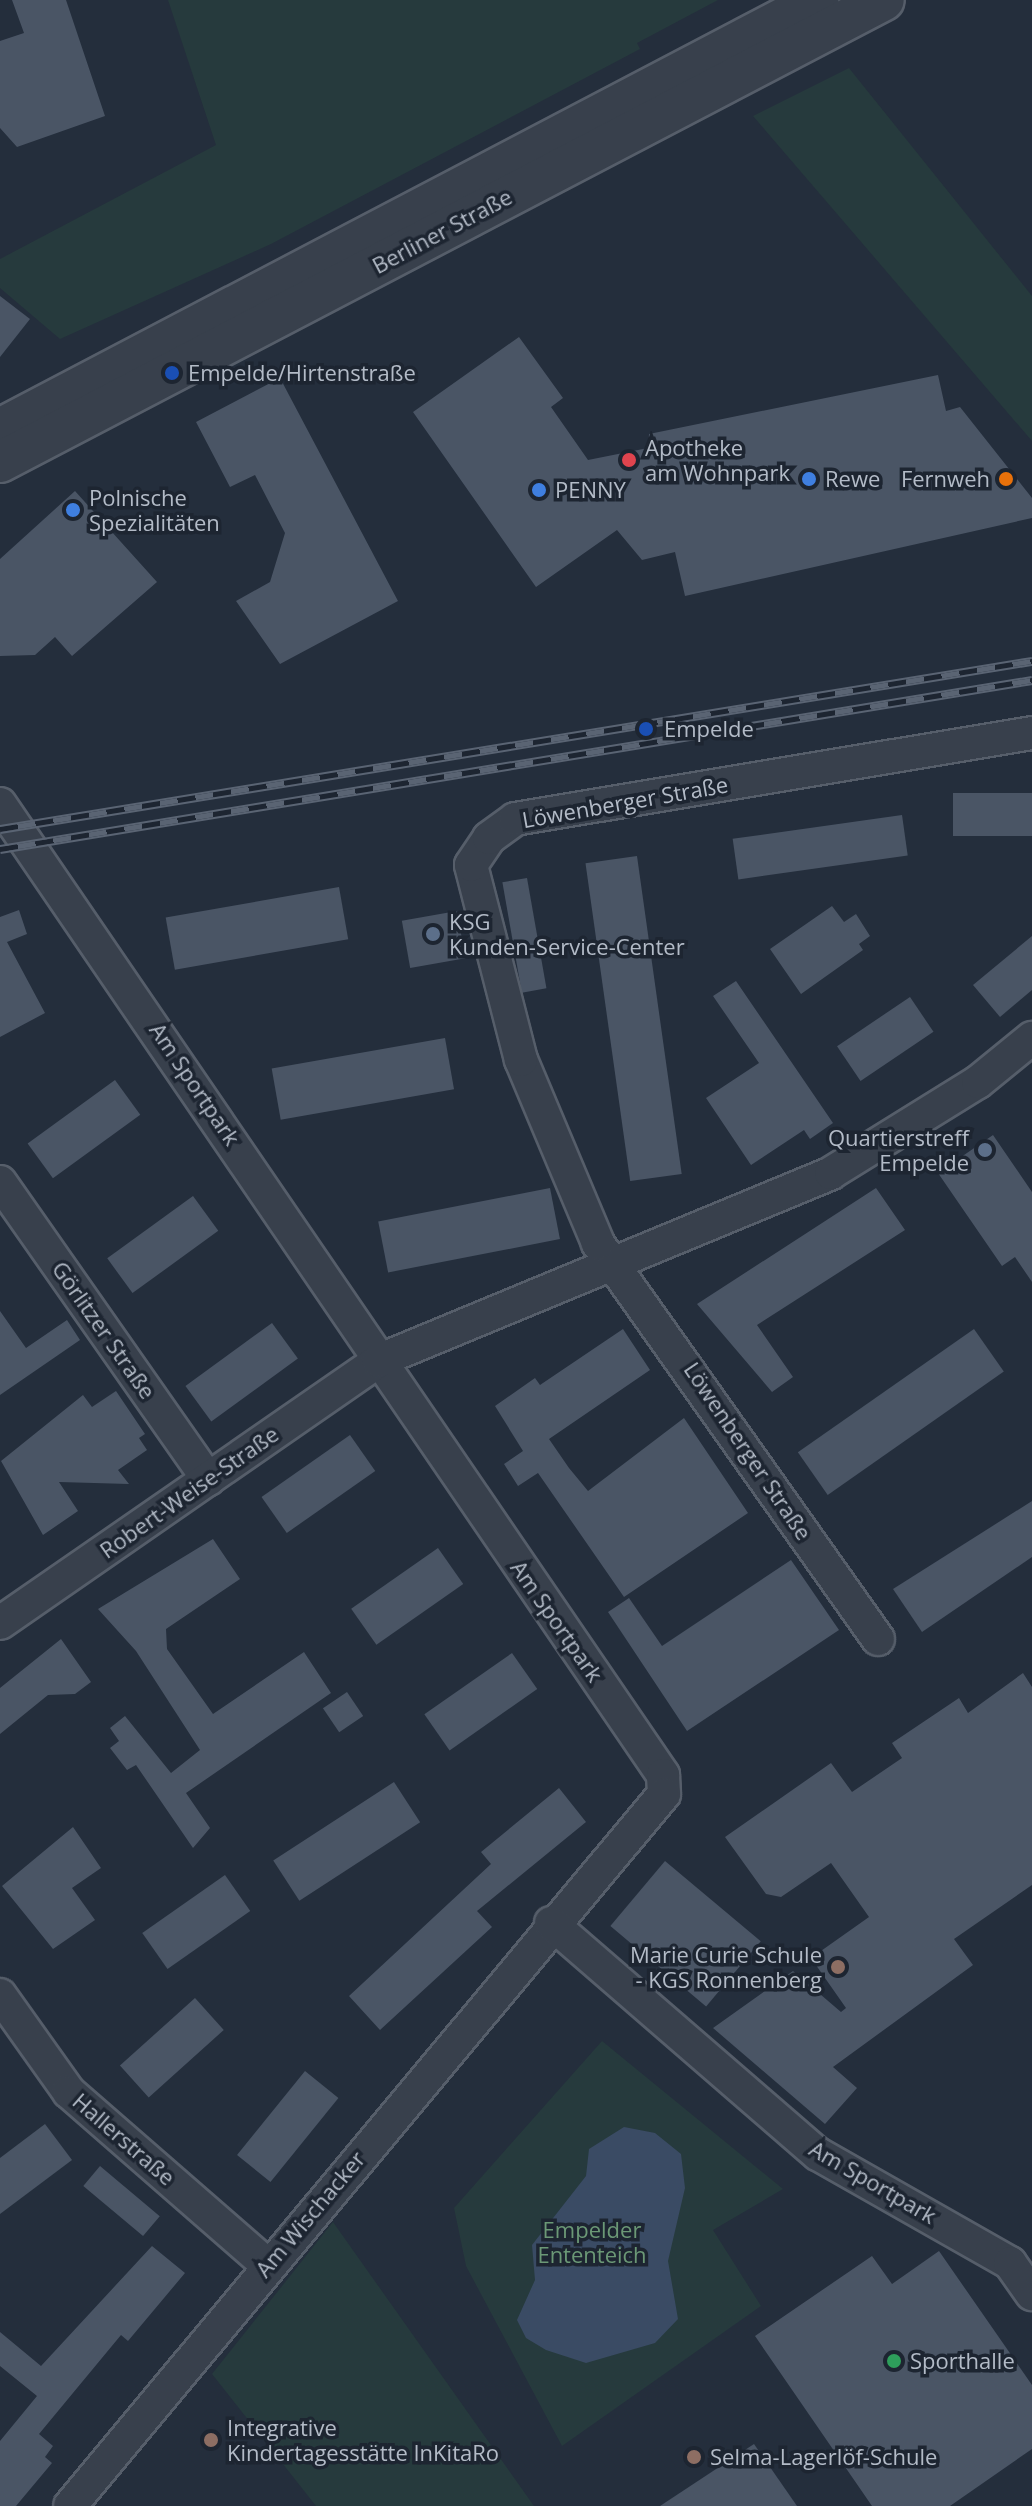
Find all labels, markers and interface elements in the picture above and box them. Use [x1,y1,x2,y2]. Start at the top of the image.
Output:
street label: Berliner Straße [368,183,516,279]
place label: Empelde/Hirtenstraße [188,360,416,386]
marker: Empelde/Hirtenstraße [163,364,181,382]
place label: Apotheke am Wohnpark [645,434,790,486]
marker: Apotheke am Wohnpark [620,451,638,469]
place label: Rewe [825,466,880,492]
place label: Fernweh [901,466,990,492]
marker: Rewe [800,470,818,488]
marker: Fernweh [997,470,1015,488]
place label: PENNY [555,477,626,503]
marker: PENNY [530,481,548,499]
place label: Polnische Spezialitäten [89,484,220,536]
marker: Polnische Spezialitäten [64,501,82,519]
place label: Empelde [664,716,754,742]
marker: Empelde [635,718,657,740]
street label: Löwenberger Straße [520,771,730,833]
place label: KSG Kunden-Service-Center [449,908,685,960]
marker: KSG Kunden-Service-Center [424,925,442,943]
street label: Am Sportpark [144,1018,246,1150]
place label: Quartierstreff Empelde [828,1124,969,1176]
marker: Quartierstreff Empelde [976,1141,994,1159]
street label: Görlitzer Straße [47,1256,161,1404]
street label: Löwenberger Straße [679,1357,817,1545]
street label: Robert-Weise-Straße [95,1420,283,1564]
street label: Am Sportpark [506,1555,608,1687]
place label: Marie Curie Schule - KGS Ronnenberg [630,1941,822,1992]
marker: Marie Curie Schule - KGS Ronnenberg [829,1958,847,1976]
street label: Hallerstraße [68,2088,180,2190]
street label: Am Sportpark [805,2135,941,2229]
street label: Am Wischacker [250,2146,370,2282]
park label: Empelder Ententeich [537,2216,647,2268]
place label: Sporthalle [910,2348,1015,2374]
marker: Sporthalle [885,2352,903,2370]
place label: Integrative Kindertagesstätte InKitaRo [227,2414,499,2466]
marker: Integrative Kindertagesstätte InKitaRo [202,2431,220,2449]
place label: Selma-Lagerlöf-Schule [710,2444,937,2470]
marker: Selma-Lagerlöf-Schule [685,2448,703,2466]

